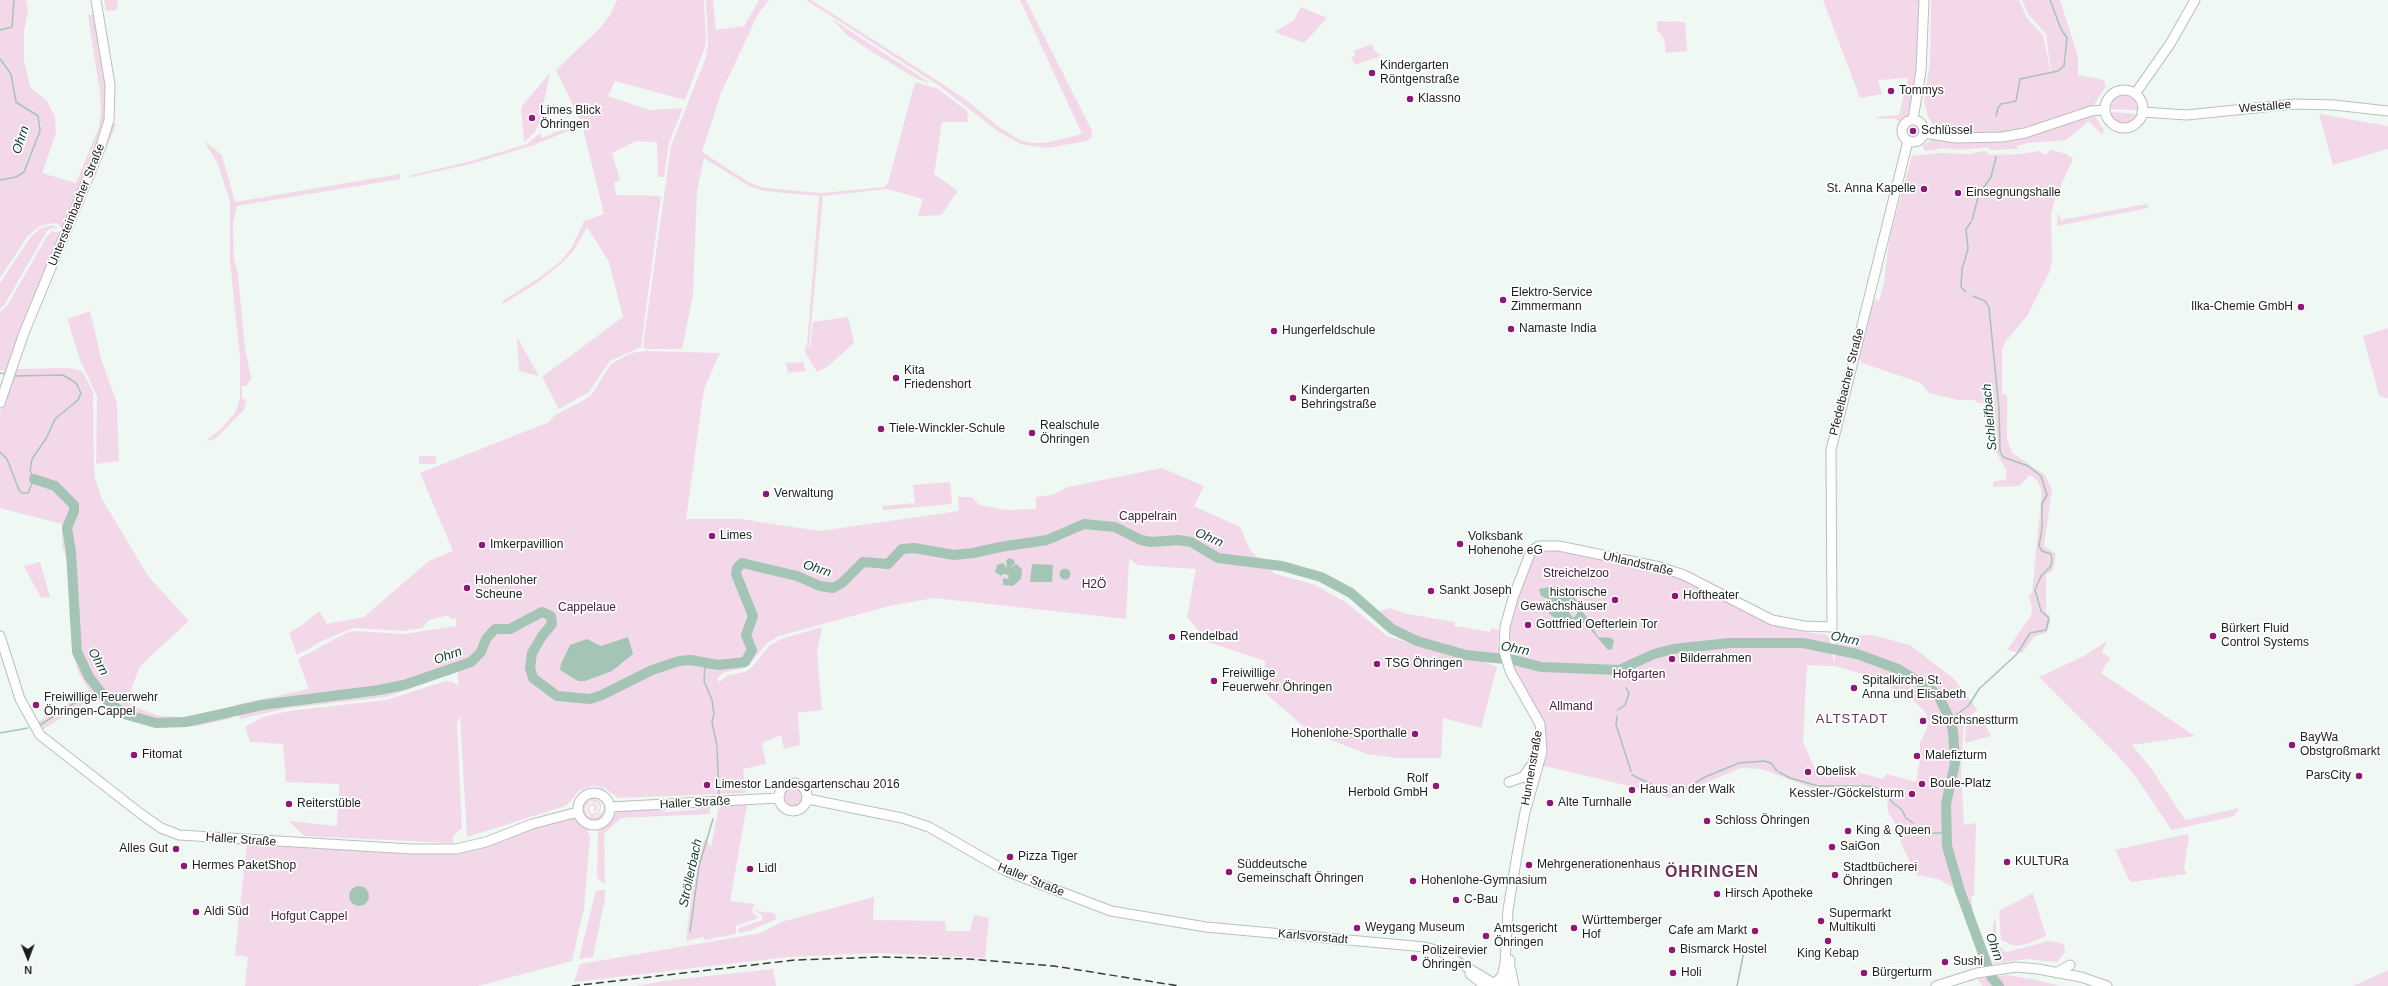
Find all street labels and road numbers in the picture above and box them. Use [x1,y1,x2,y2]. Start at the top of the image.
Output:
street label: Westallee [2238,98,2292,116]
street label: Untersteinbacher Straße [46,142,108,268]
street label: Pfedelbacher Straße [1827,327,1867,437]
street label: Uhlandstraße [1601,549,1675,579]
street label: Hunnenstraße [1518,729,1546,807]
street label: Haller Straße [659,794,731,812]
street label: Haller Straße [205,830,277,850]
street label: Haller Straße [996,860,1066,900]
street label: Karlsvorstadt [1277,927,1349,947]

